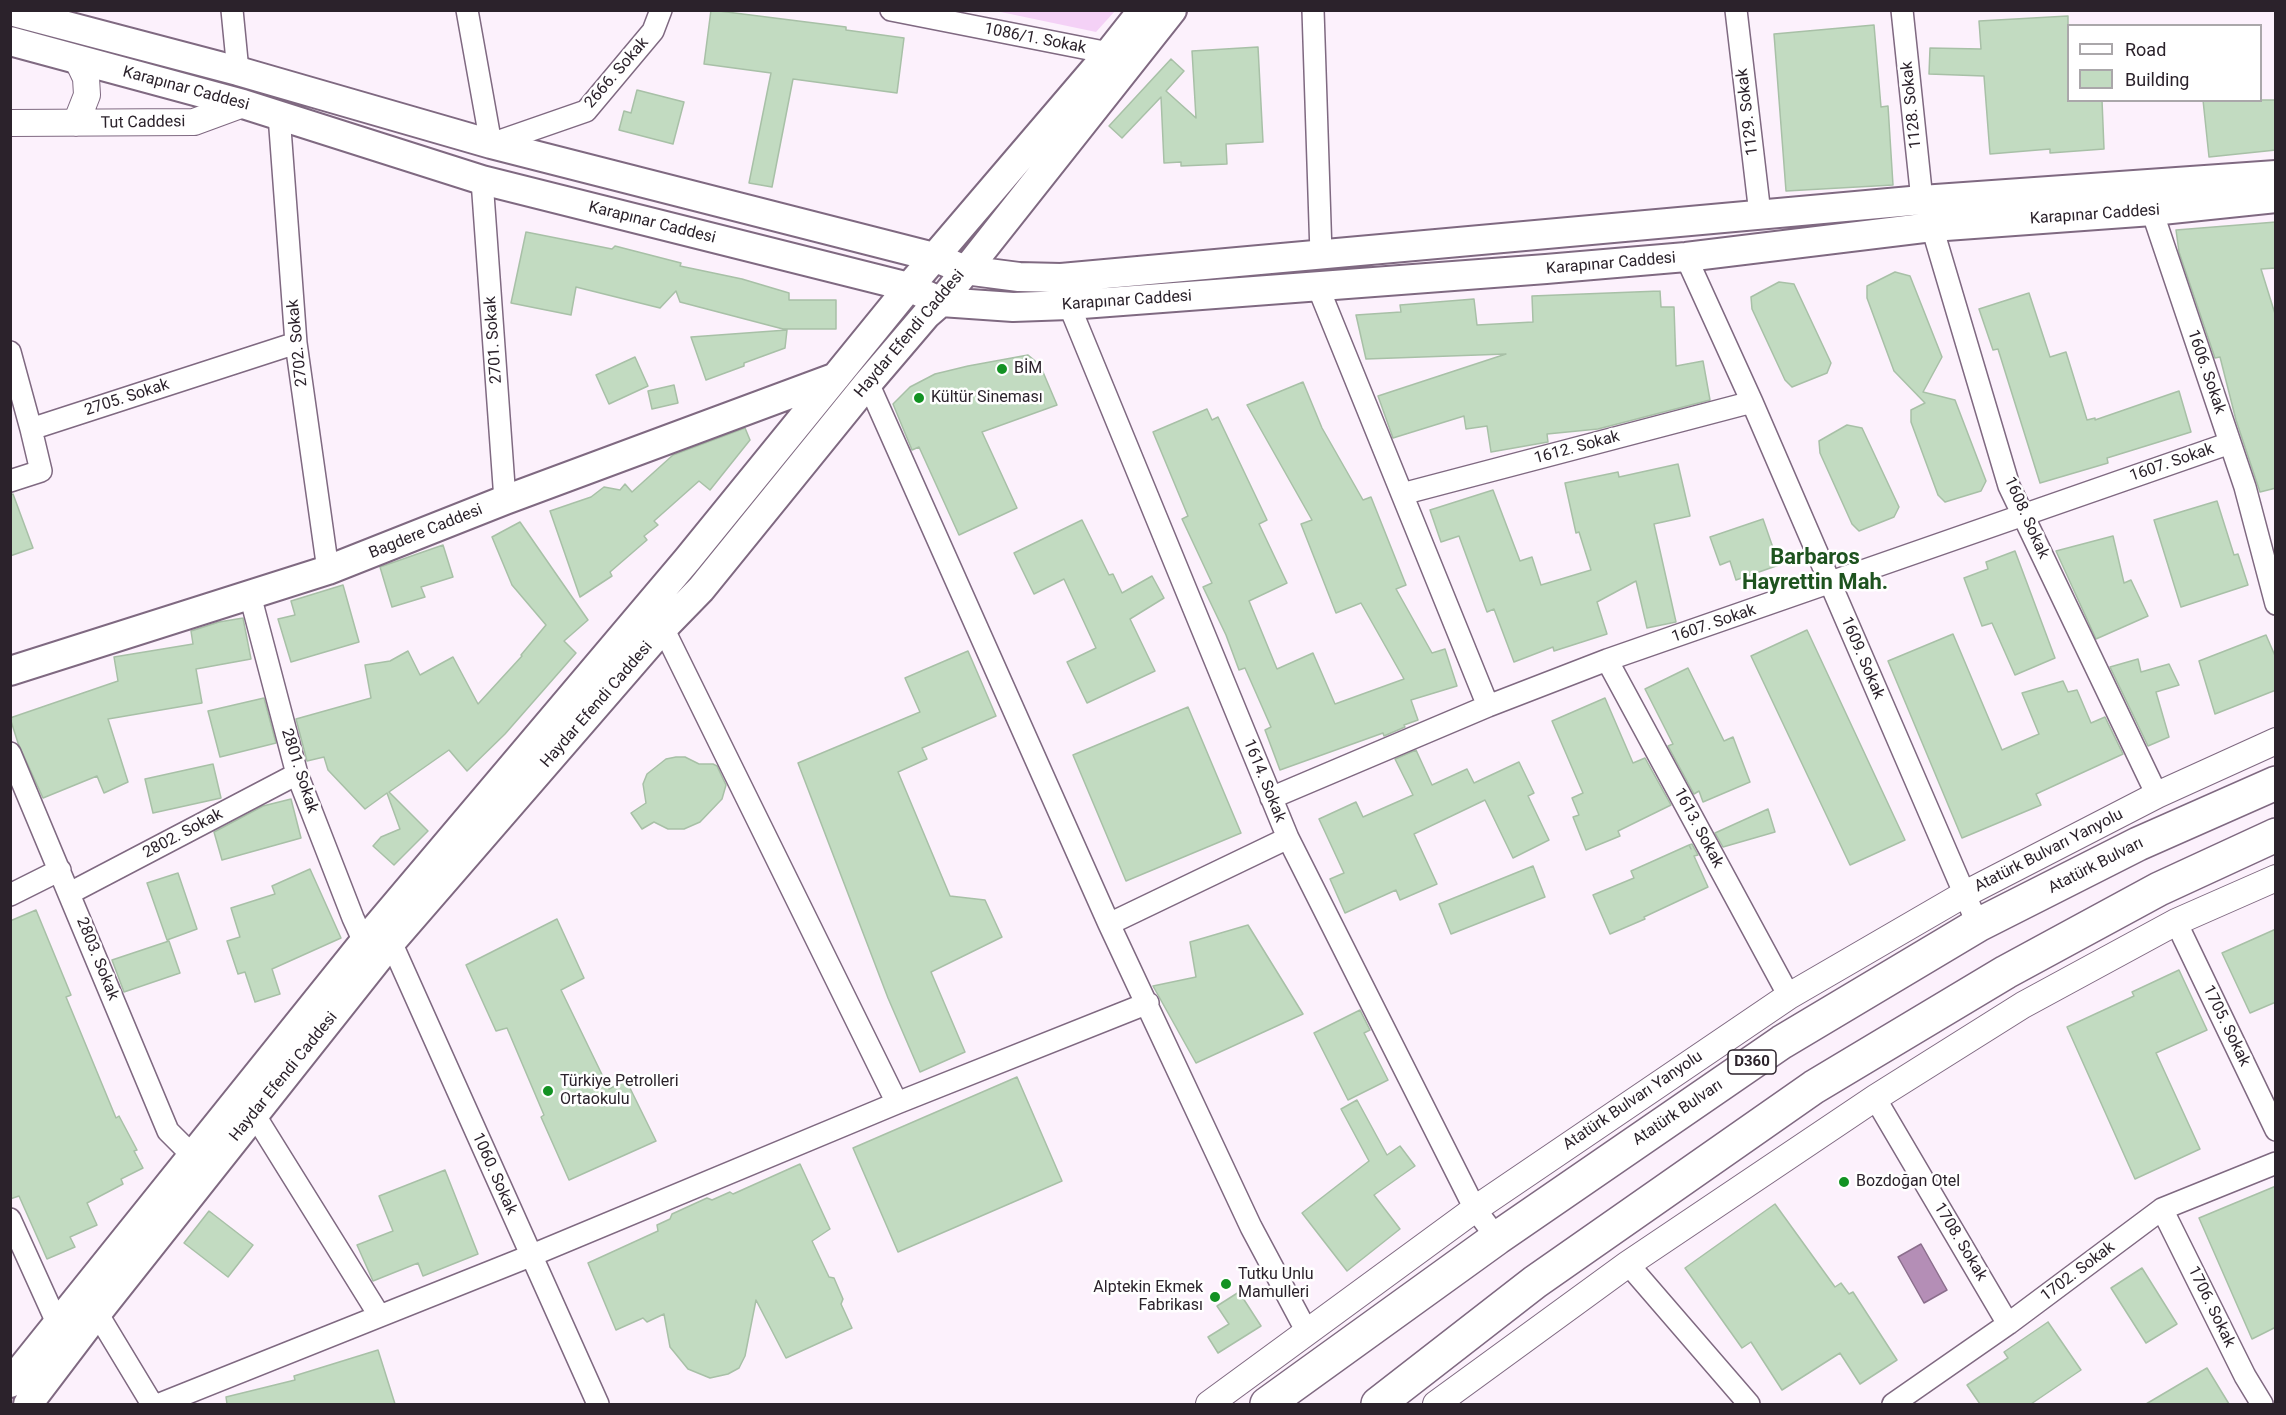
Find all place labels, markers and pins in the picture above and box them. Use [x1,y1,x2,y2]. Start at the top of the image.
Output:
place label: BİM [1014,359,1042,379]
marker: BİM [995,362,1009,376]
place label: Kültür Sineması [931,388,1043,408]
marker: Kültür Sineması [912,391,926,405]
place label: Türkiye Petrolleri Ortaokulu [560,1072,679,1110]
marker: Türkiye Petrolleri Ortaokulu [541,1084,555,1098]
place label: Bozdoğan Otel [1856,1172,1960,1192]
marker: Bozdoğan Otel [1837,1175,1851,1189]
place label: Tutku Unlu Mamulleri [1238,1265,1314,1303]
marker: Tutku Unlu Mamulleri [1219,1277,1233,1291]
place label: Alptekin Ekmek Fabrikası [1093,1278,1203,1316]
marker: Alptekin Ekmek Fabrikası [1208,1290,1222,1304]

